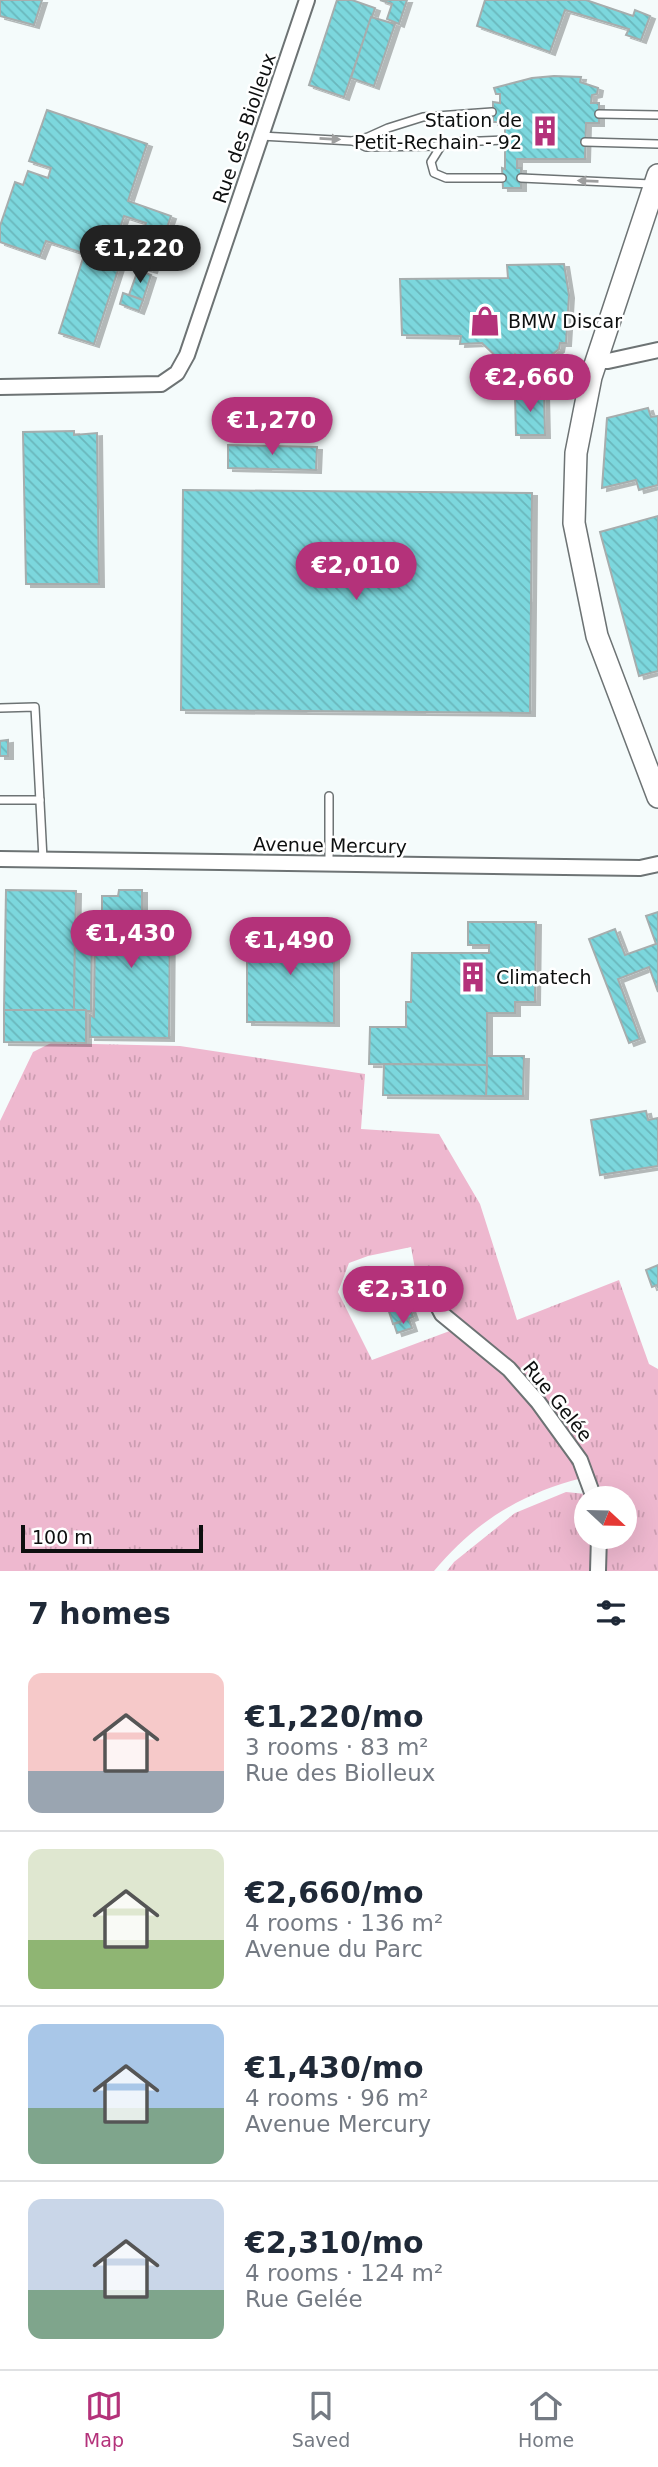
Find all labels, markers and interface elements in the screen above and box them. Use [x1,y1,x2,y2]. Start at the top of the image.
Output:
street label: Rue des Biolleux [208,50,280,206]
place label: Station de Petit-Rechain - 92 [354,109,522,153]
building icon: Station de Petit-Rechain - 92 [528,114,562,148]
one-way arrow [319,134,341,145]
one-way arrow [577,176,599,187]
pin: €1,220 [83,226,197,285]
text: €1,220 [96,235,184,261]
shop icon: BMW Discar [468,304,502,338]
place label: BMW Discar [508,310,622,332]
pin: €2,660 [473,354,587,414]
text: €2,660 [486,364,574,390]
pin: €1,270 [215,398,329,457]
text: €1,270 [228,407,316,433]
pin: €2,010 [299,542,413,602]
text: €2,010 [312,552,400,578]
street label: Avenue Mercury [253,833,407,857]
pin: €1,430 [74,911,188,970]
pin: €1,490 [233,918,347,977]
text: €1,430 [87,920,175,946]
text: €1,490 [246,927,334,953]
building icon: Climatech [456,960,490,994]
place label: Climatech [496,966,592,988]
pin: €2,310 [346,1266,460,1326]
text: €2,310 [359,1276,447,1302]
street label: Rue Gelée [519,1356,597,1446]
north arrow [574,1486,637,1549]
map controls [574,1486,637,1549]
scale bar [21,1522,203,1554]
text: 100 m [32,1526,93,1548]
icon: filters [592,1594,630,1632]
text: 7 homes [28,1596,171,1631]
text: €1,220/mo [245,1699,424,1734]
icon: home [84,1701,168,1785]
text: 3 rooms · 83 m² [245,1734,429,1760]
text: Rue des Biolleux [245,1760,435,1786]
text: €2,660/mo [245,1875,424,1910]
icon: home [84,1877,168,1961]
text: 4 rooms · 136 m² [245,1910,443,1936]
text: Avenue du Parc [245,1936,423,1962]
text: €1,430/mo [245,2050,424,2085]
icon: home [84,2052,168,2136]
text: 4 rooms · 96 m² [245,2085,429,2111]
text: Avenue Mercury [245,2111,431,2137]
text: €2,310/mo [245,2225,424,2260]
icon: home [84,2227,168,2311]
text: 4 rooms · 124 m² [245,2260,443,2286]
text: Rue Gelée [245,2286,363,2312]
tab: Map [84,2387,124,2451]
tab: Saved [292,2387,350,2451]
tab: Home [518,2387,574,2451]

